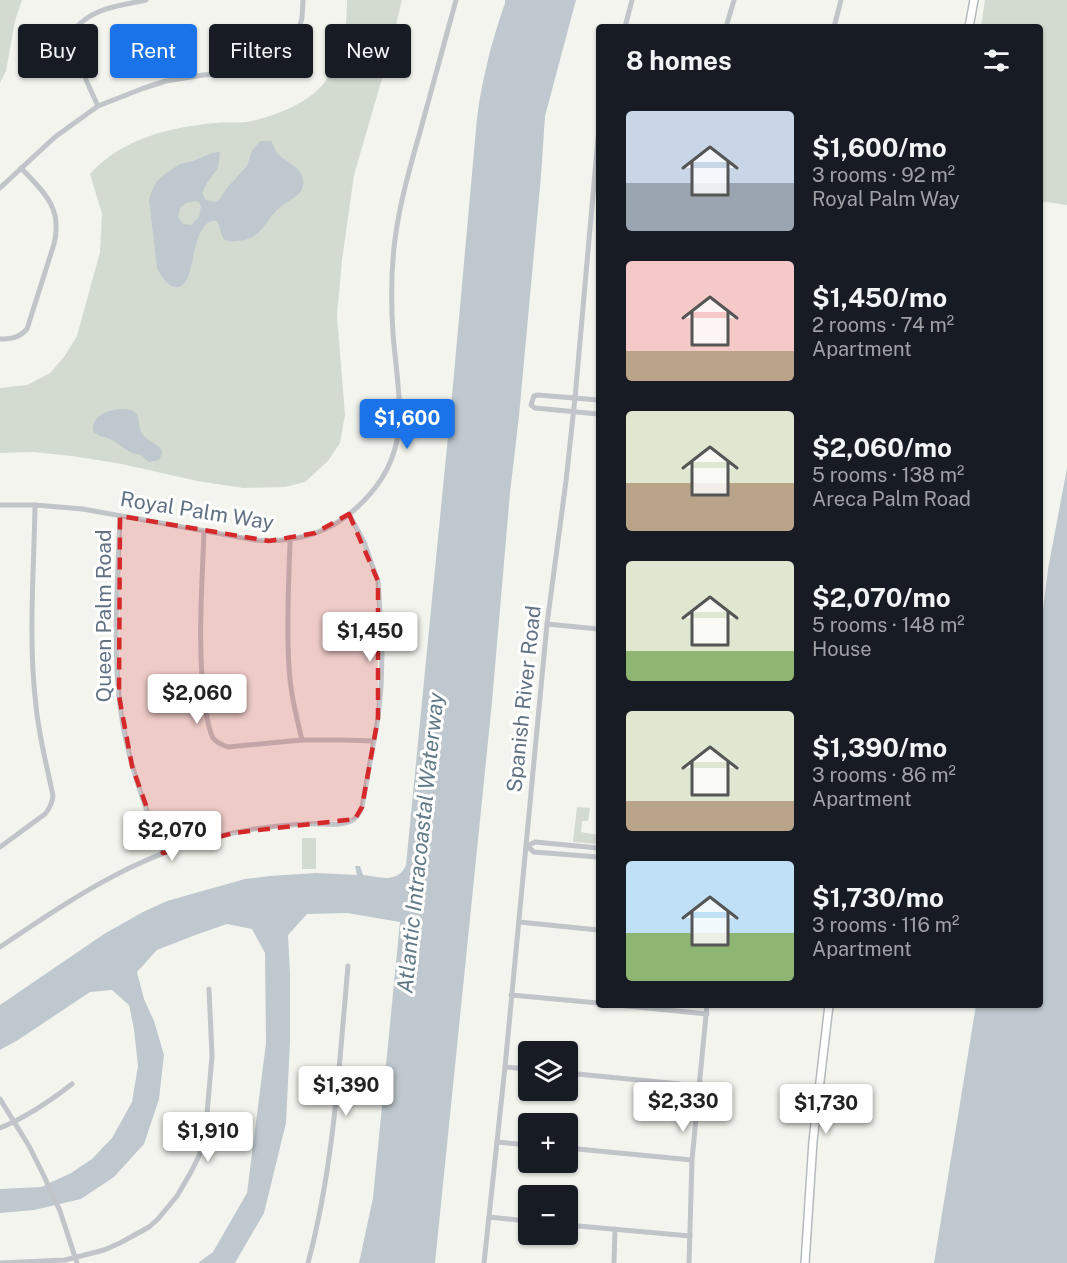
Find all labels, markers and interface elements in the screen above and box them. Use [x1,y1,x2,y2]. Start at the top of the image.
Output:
chip: Buy [18,24,98,78]
chip: Rent [110,24,197,78]
chip: Filters [209,24,313,78]
chip: New [325,24,411,78]
icon: filters [980,44,1013,77]
text: 8 homes [626,45,732,76]
text: $1,600/mo [812,132,947,163]
icon: home [674,135,746,207]
text: 3 rooms · 92 m² [812,163,955,187]
text: Royal Palm Way [812,187,960,211]
text: $1,450/mo [812,282,947,313]
icon: home [674,285,746,357]
text: 2 rooms · 74 m² [812,313,954,337]
text: Apartment [812,337,912,361]
pin: $1,600 [358,399,456,450]
text: $1,600 [374,406,440,430]
text: $2,060/mo [812,432,952,463]
icon: home [674,435,746,507]
text: 5 rooms · 138 m² [812,463,964,487]
street label: Royal Palm Way [119,486,276,535]
text: Areca Palm Road [812,487,971,511]
street label: Queen Palm Road [91,530,116,702]
text: $2,070/mo [812,582,951,613]
icon: home [674,585,746,657]
street label: Spanish River Road [501,604,546,794]
pin: $1,450 [321,612,419,663]
text: 5 rooms · 148 m² [812,613,965,637]
text: $1,450 [337,619,403,643]
text: House [812,637,872,661]
pin: $2,060 [148,674,246,725]
text: $2,060 [162,681,232,705]
water label: Atlantic Intracoastal Waterway [391,691,449,995]
text: $1,390/mo [812,732,947,763]
icon: home [674,735,746,807]
text: 3 rooms · 86 m² [812,763,956,787]
text: Apartment [812,787,912,811]
pin: $2,070 [123,811,221,862]
text: $2,070 [137,818,207,842]
text: $1,730/mo [812,882,944,913]
icon: home [674,885,746,957]
text: 3 rooms · 116 m² [812,913,959,937]
text: Apartment [812,937,912,961]
map controls [518,1041,578,1245]
button: layers [518,1041,578,1101]
pin: $1,390 [297,1066,395,1117]
text: $1,390 [313,1073,379,1097]
pin: $2,330 [634,1082,732,1133]
pin: $1,730 [777,1084,875,1135]
text: $2,330 [647,1089,719,1113]
text: $1,730 [794,1091,858,1115]
pin: $1,910 [159,1112,257,1163]
button: + [518,1113,578,1173]
text: $1,910 [177,1119,239,1143]
button: − [518,1185,578,1245]

